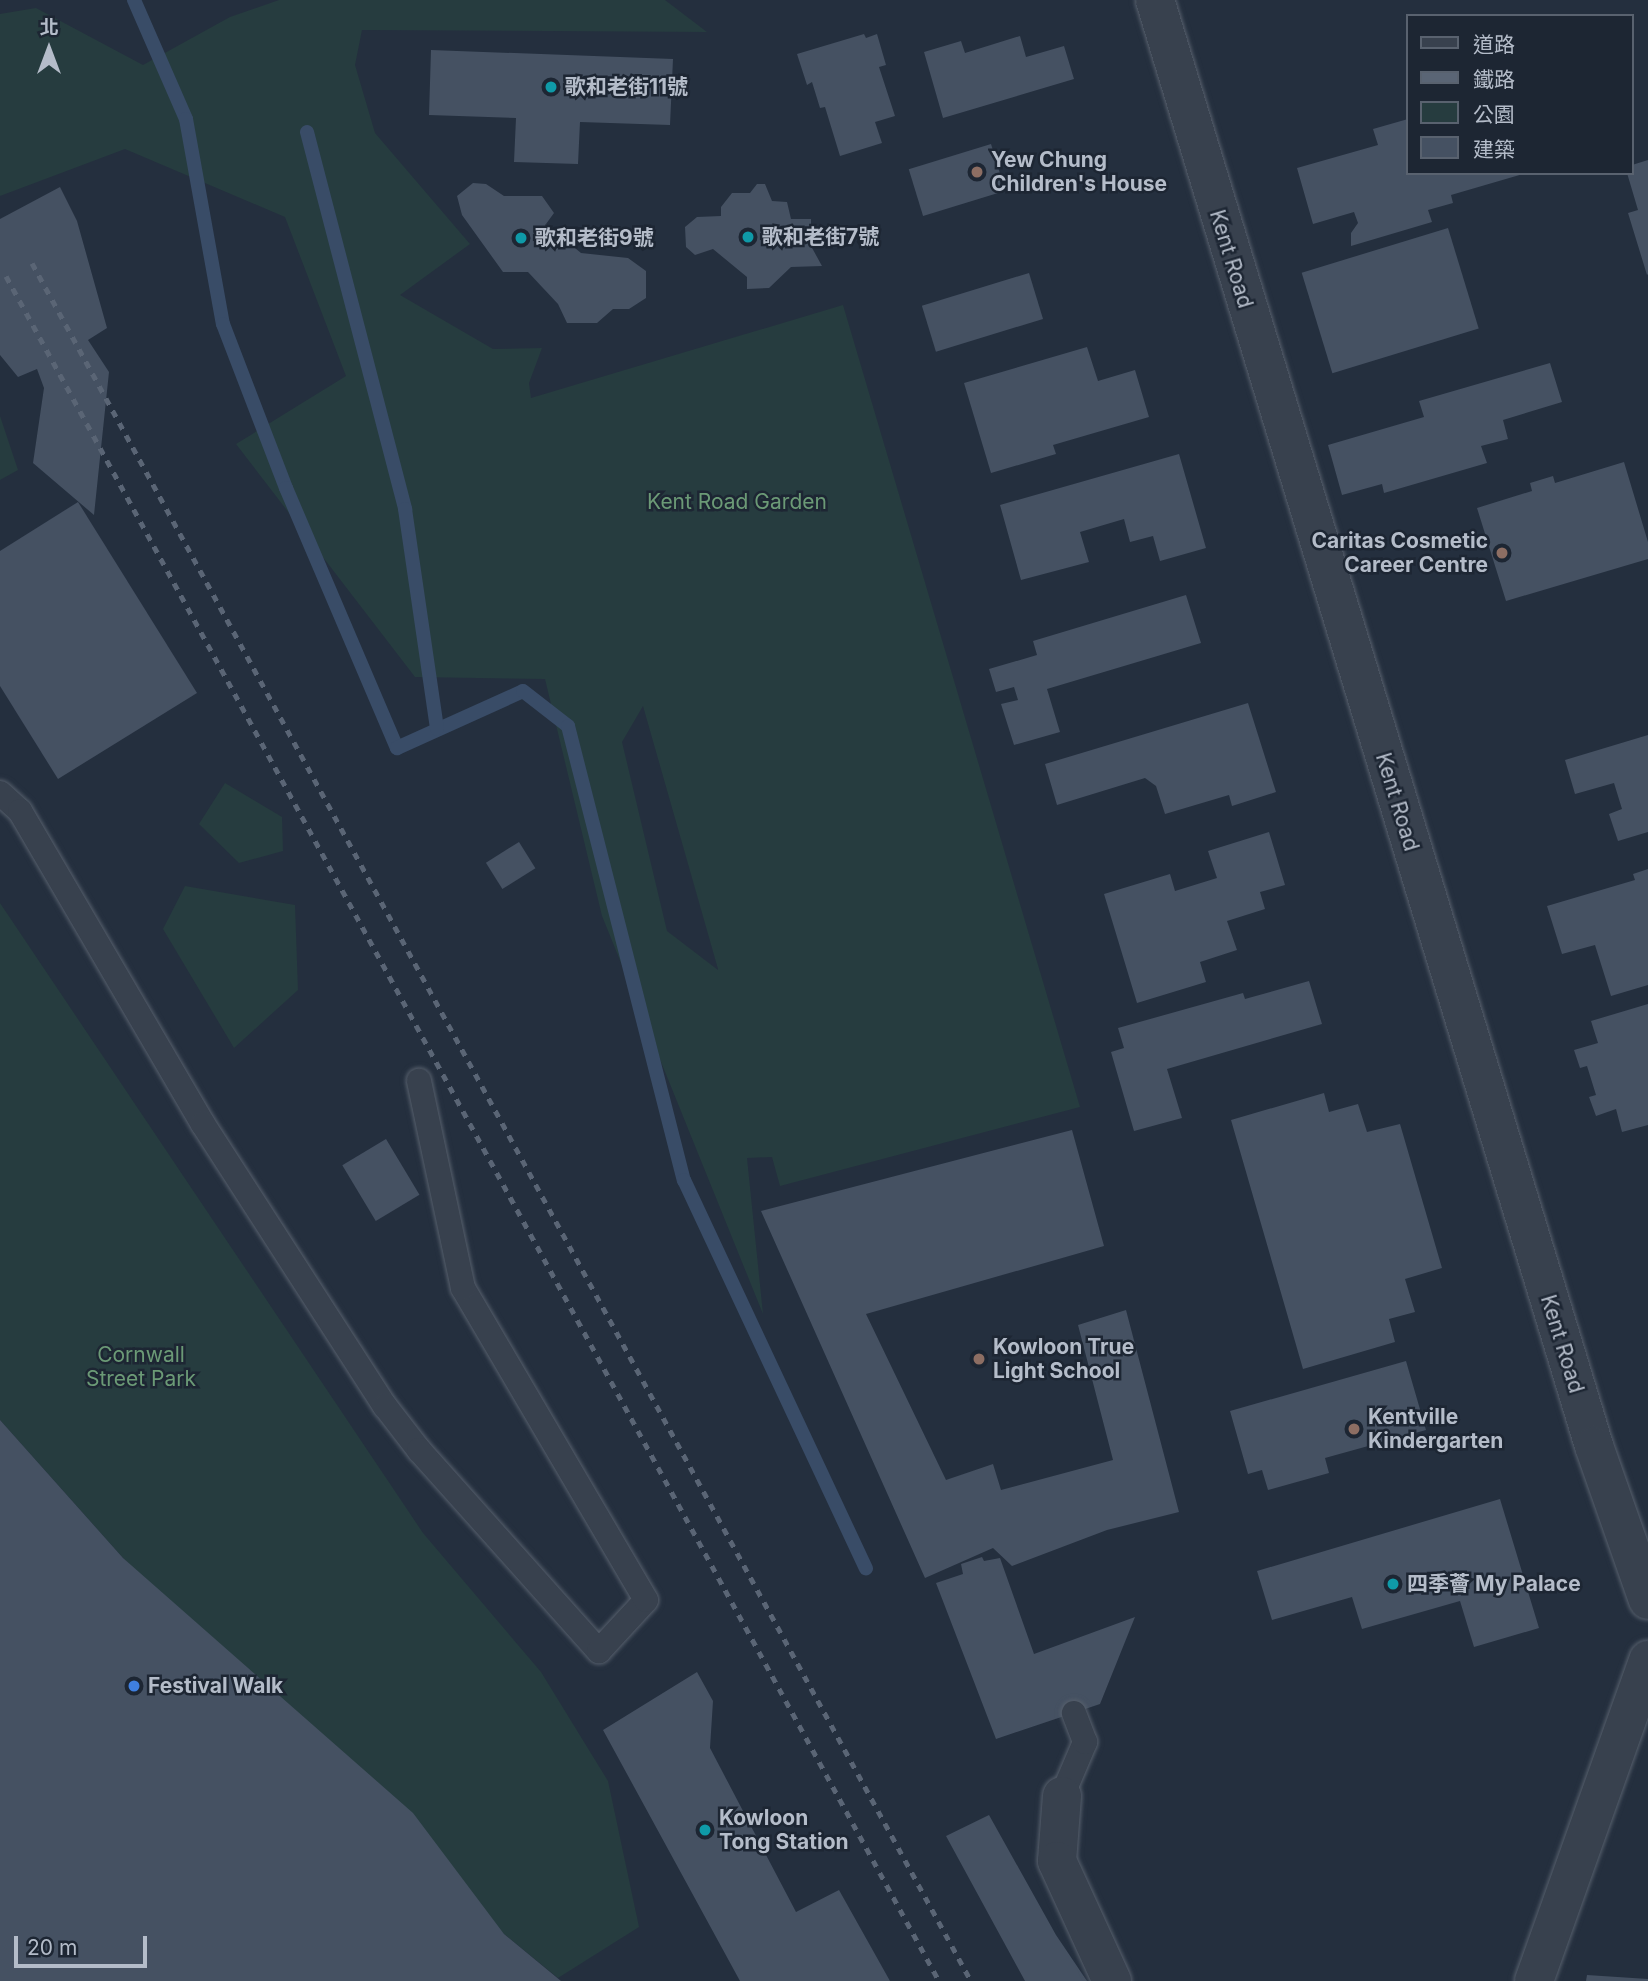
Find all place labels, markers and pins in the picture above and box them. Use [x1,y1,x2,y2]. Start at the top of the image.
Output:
place label: 歌和老街11號 [565,74,688,100]
marker: 歌和老街11號 [543,79,559,95]
place label: Yew Chung Children's House [991,147,1167,197]
marker: Yew Chung Children's House [969,164,985,180]
place label: 歌和老街7號 [762,224,879,250]
place label: 歌和老街9號 [535,225,654,251]
marker: 歌和老街7號 [740,229,756,245]
marker: 歌和老街9號 [513,230,529,246]
place label: Caritas Cosmetic Career Centre [1312,528,1488,578]
marker: Caritas Cosmetic Career Centre [1494,545,1510,561]
place label: Kowloon True Light School [993,1334,1134,1384]
marker: Kowloon True Light School [971,1351,987,1367]
place label: Kentville Kindergarten [1368,1404,1503,1454]
marker: Kentville Kindergarten [1346,1421,1362,1437]
place label: 四季薈 My Palace [1407,1571,1581,1597]
marker: 四季薈 My Palace [1385,1576,1401,1592]
place label: Festival Walk [148,1673,283,1699]
marker: Festival Walk [126,1678,142,1694]
place label: Kowloon Tong Station [719,1805,849,1855]
marker: Kowloon Tong Station [697,1822,713,1838]

